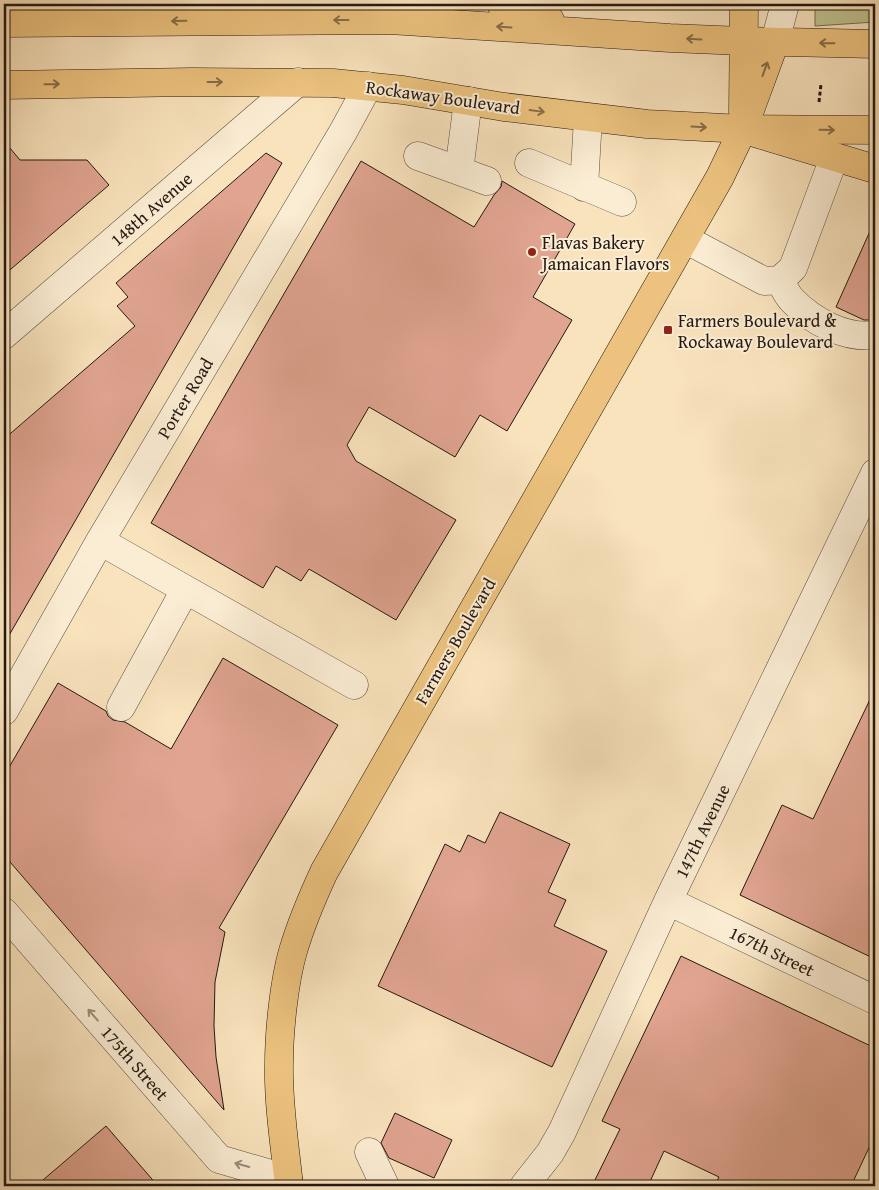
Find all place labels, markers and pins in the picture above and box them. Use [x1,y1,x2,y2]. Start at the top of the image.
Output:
place label: Flavas Bakery Jamaican Flavors [540,229,669,277]
marker: Flavas Bakery Jamaican Flavors [526,246,538,258]
place label: Farmers Boulevard & Rockaway Boulevard [678,307,837,355]
marker: Farmers Boulevard & Rockaway Boulevard [662,324,674,336]

